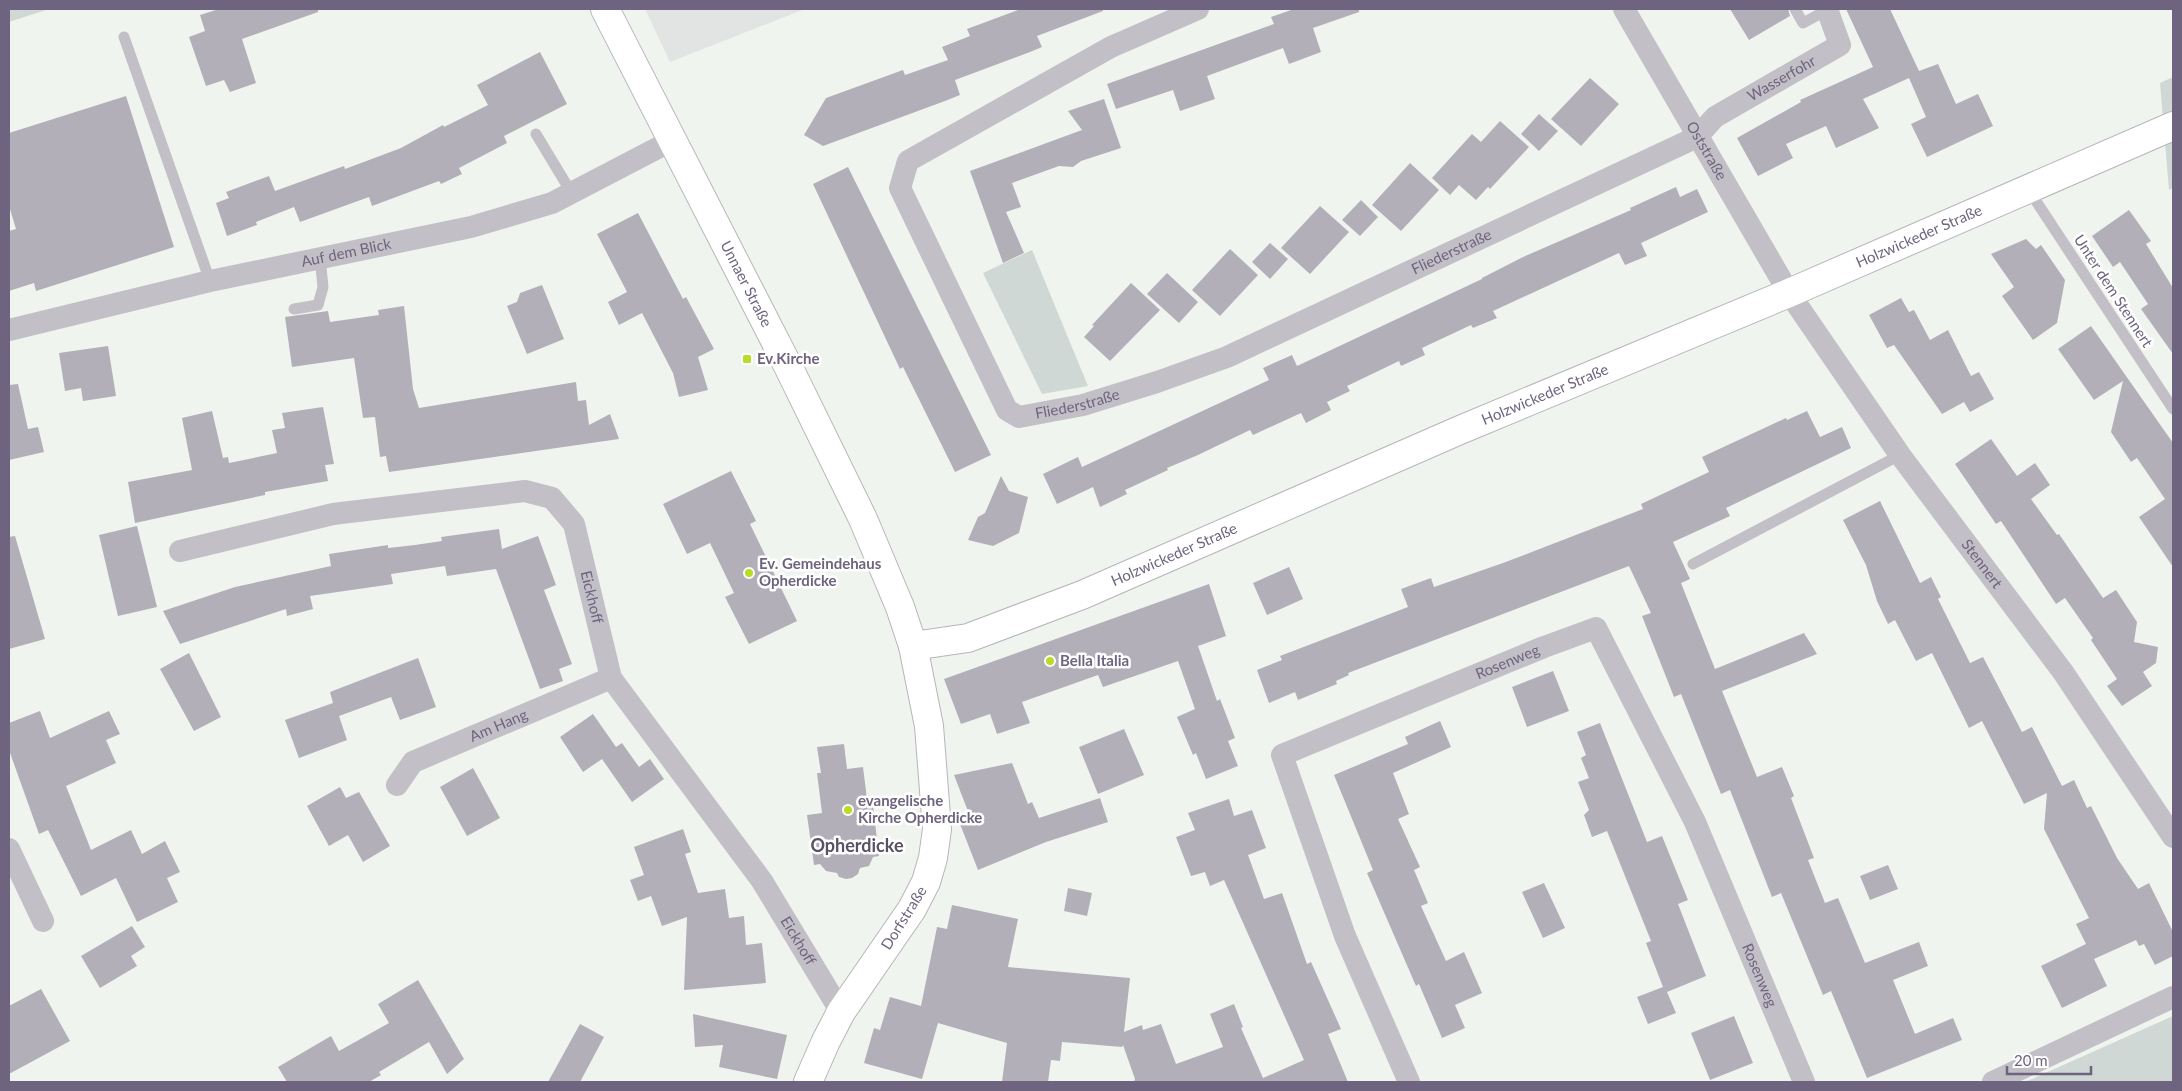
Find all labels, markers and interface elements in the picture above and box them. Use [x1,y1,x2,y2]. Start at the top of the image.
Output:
street label: Wasserfohr [1744,51,1819,104]
street label: Oststraße [1683,118,1731,183]
street label: Holzwickeder Straße [1853,200,1984,271]
street label: Fliederstraße [1408,225,1494,278]
street label: Unter dem Stennert [2071,231,2157,351]
street label: Auf dem Blick [300,234,393,270]
street label: Unnaer Straße [717,237,776,330]
place label: Ev.Kirche [757,349,820,367]
marker: Ev.Kirche [741,353,753,365]
street label: Holzwickeder Straße [1479,359,1611,428]
street label: Fliederstraße [1033,384,1122,422]
street label: Holzwickeder Straße [1108,518,1240,589]
street label: Stennert [1958,535,2007,592]
place label: Ev. Gemeindehaus Opherdicke [759,554,882,589]
marker: Ev. Gemeindehaus Opherdicke [743,567,755,579]
street label: Eickhoff [578,569,608,625]
street label: Rosenweg [1472,640,1542,682]
place label: Bella Italia [1060,651,1129,669]
marker: Bella Italia [1044,655,1056,667]
street label: Am Hang [467,704,530,745]
place label: evangelische Kirche Opherdicke [858,791,982,826]
marker: evangelische Kirche Opherdicke [842,804,854,816]
district label: Opherdicke [810,834,904,856]
street label: Dorfstraße [876,882,930,953]
street label: Eickhoff [777,913,821,968]
street label: Rosenweg [1739,940,1782,1010]
scale bar [2007,1044,2091,1076]
text: 20 m [2014,1051,2048,1069]

